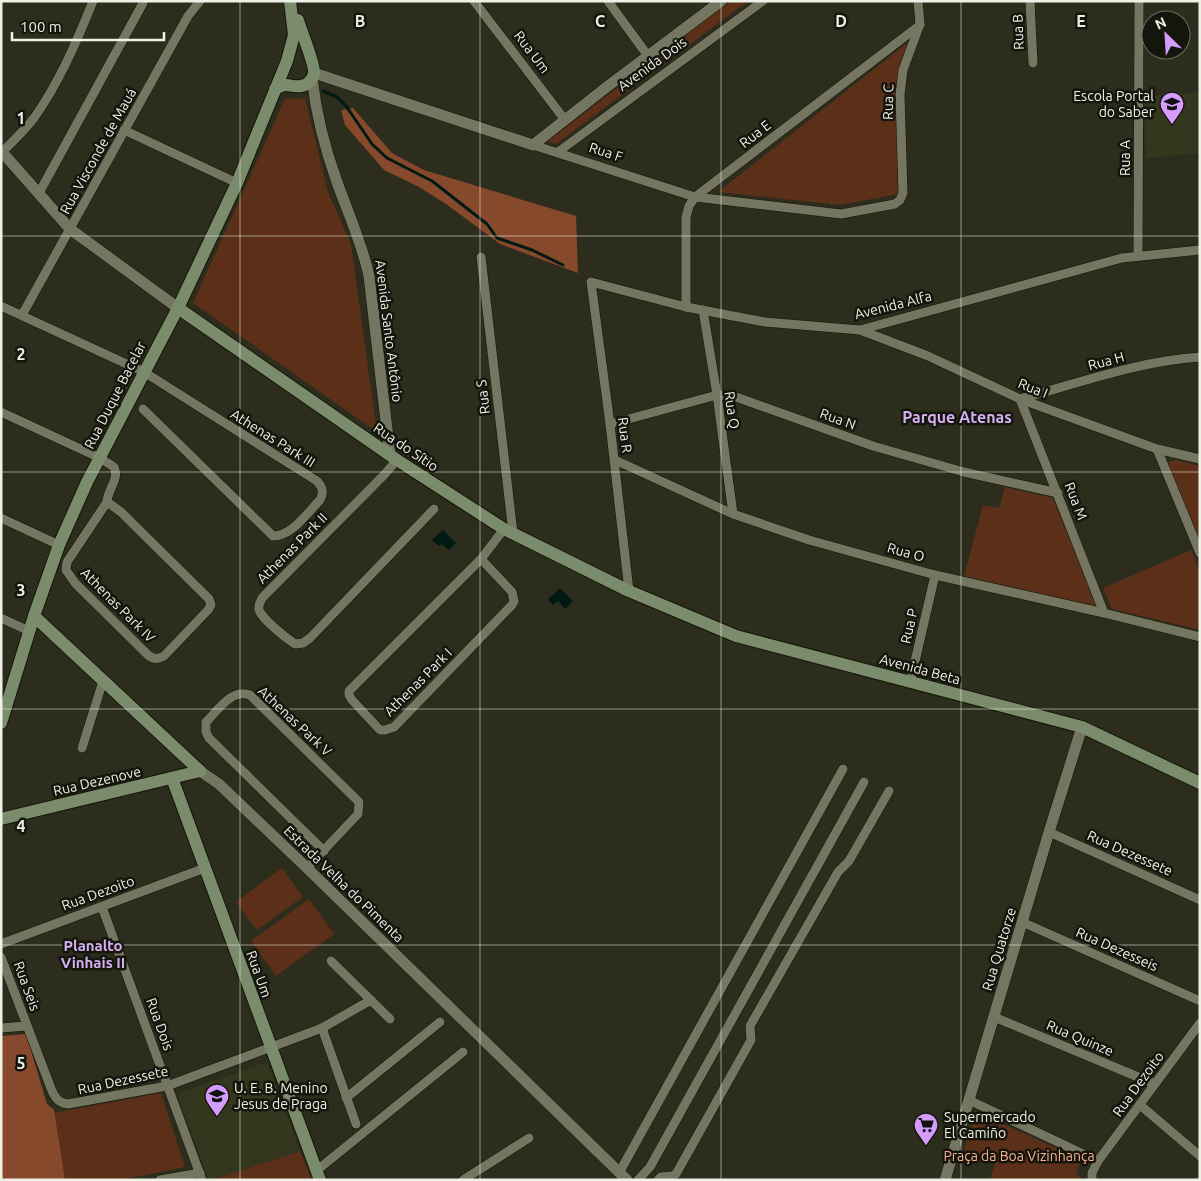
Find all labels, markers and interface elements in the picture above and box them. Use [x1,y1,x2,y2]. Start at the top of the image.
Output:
scale bar [12,10,165,42]
north arrow [1141,10,1191,60]
text: B [355,12,365,30]
text: C [595,12,605,30]
text: D [835,12,847,30]
text: E [1076,12,1086,30]
street label: Rua B [1009,14,1027,50]
text: N [1152,14,1169,33]
text: 100 m [20,18,62,35]
street label: Rua Um [511,28,553,76]
street label: Avenida Dois [615,34,689,94]
street label: Rua C [880,84,896,120]
street label: Rua Visconde de Mauá [57,85,139,217]
place label: Escola Portal do Saber [1073,88,1155,120]
school or university icon: Escola Portal do Saber [1159,91,1185,125]
text: 1 [16,109,26,127]
street label: Rua E [736,117,774,151]
street label: Rua F [587,139,625,165]
street label: Rua A [1117,140,1133,176]
street label: Avenida Santo Antônio [372,259,406,403]
street label: Avenida Alfa [853,288,933,322]
street label: Rua Duque Bacelar [81,338,149,451]
text: 2 [16,345,26,363]
street label: Rua H [1086,348,1126,374]
street label: Rua I [1016,375,1050,401]
street label: Rua S [473,379,493,415]
street label: Rua Q [721,390,743,430]
street label: Rua N [818,405,858,433]
street label: Athenas Park III [228,406,318,470]
district label: Parque Atenas [902,408,1012,426]
street label: Rua R [615,416,635,454]
street label: Rua do Sítio [371,420,441,474]
street label: Rua M [1061,480,1091,522]
street label: Athenas Park II [253,509,331,587]
street label: Rua O [886,539,927,565]
street label: Athenas Park IV [78,565,158,645]
text: 3 [16,581,26,599]
street label: Rua P [897,607,921,645]
street label: Athenas Park I [381,645,455,719]
street label: Avenida Beta [878,651,962,687]
street label: Athenas Park V [255,683,335,759]
street label: Rua Dezenove [52,763,142,799]
text: 4 [16,817,26,835]
street label: Estrada Velha do Pimenta [281,822,407,946]
street label: Rua Dezessete [1085,827,1175,879]
street label: Rua Dezoito [59,872,137,914]
street label: Rua Quatorze [979,905,1019,993]
street label: Rua Dezesseis [1073,924,1161,974]
district label: Planalto Vinhais II [61,937,125,971]
street label: Rua Um [243,948,275,1000]
street label: Rua Seis [11,959,43,1013]
street label: Rua Dois [143,996,177,1052]
street label: Rua Quinze [1044,1017,1116,1059]
street label: Rua Dezoito [1109,1048,1167,1120]
text: 5 [16,1054,26,1072]
street label: Rua Dezessete [76,1063,170,1097]
place label: U. E. B. Menino Jesus de Praga [234,1080,328,1112]
school or university icon: U. E. B. Menino Jesus de Praga [204,1083,230,1117]
place label: Supermercado El Camiño [944,1109,1036,1141]
supermarket icon: Supermercado El Camiño [913,1112,939,1146]
park label: Praça da Boa Vizinhança [943,1148,1095,1164]

